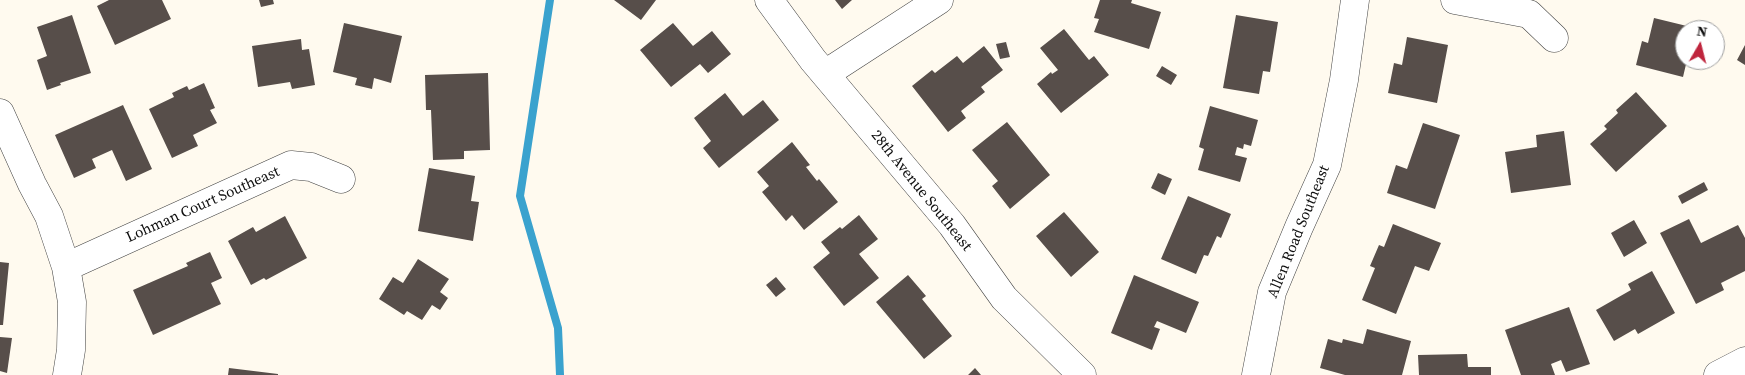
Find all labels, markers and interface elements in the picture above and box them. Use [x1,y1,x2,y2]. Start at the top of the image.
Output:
north arrow [1675,20,1725,70]
text: N [1695,21,1708,42]
street label: 28th Avenue Southeast [867,127,975,255]
street label: Lohman Court Southeast [124,163,282,247]
street label: Allen Road Southeast [1264,163,1334,301]

